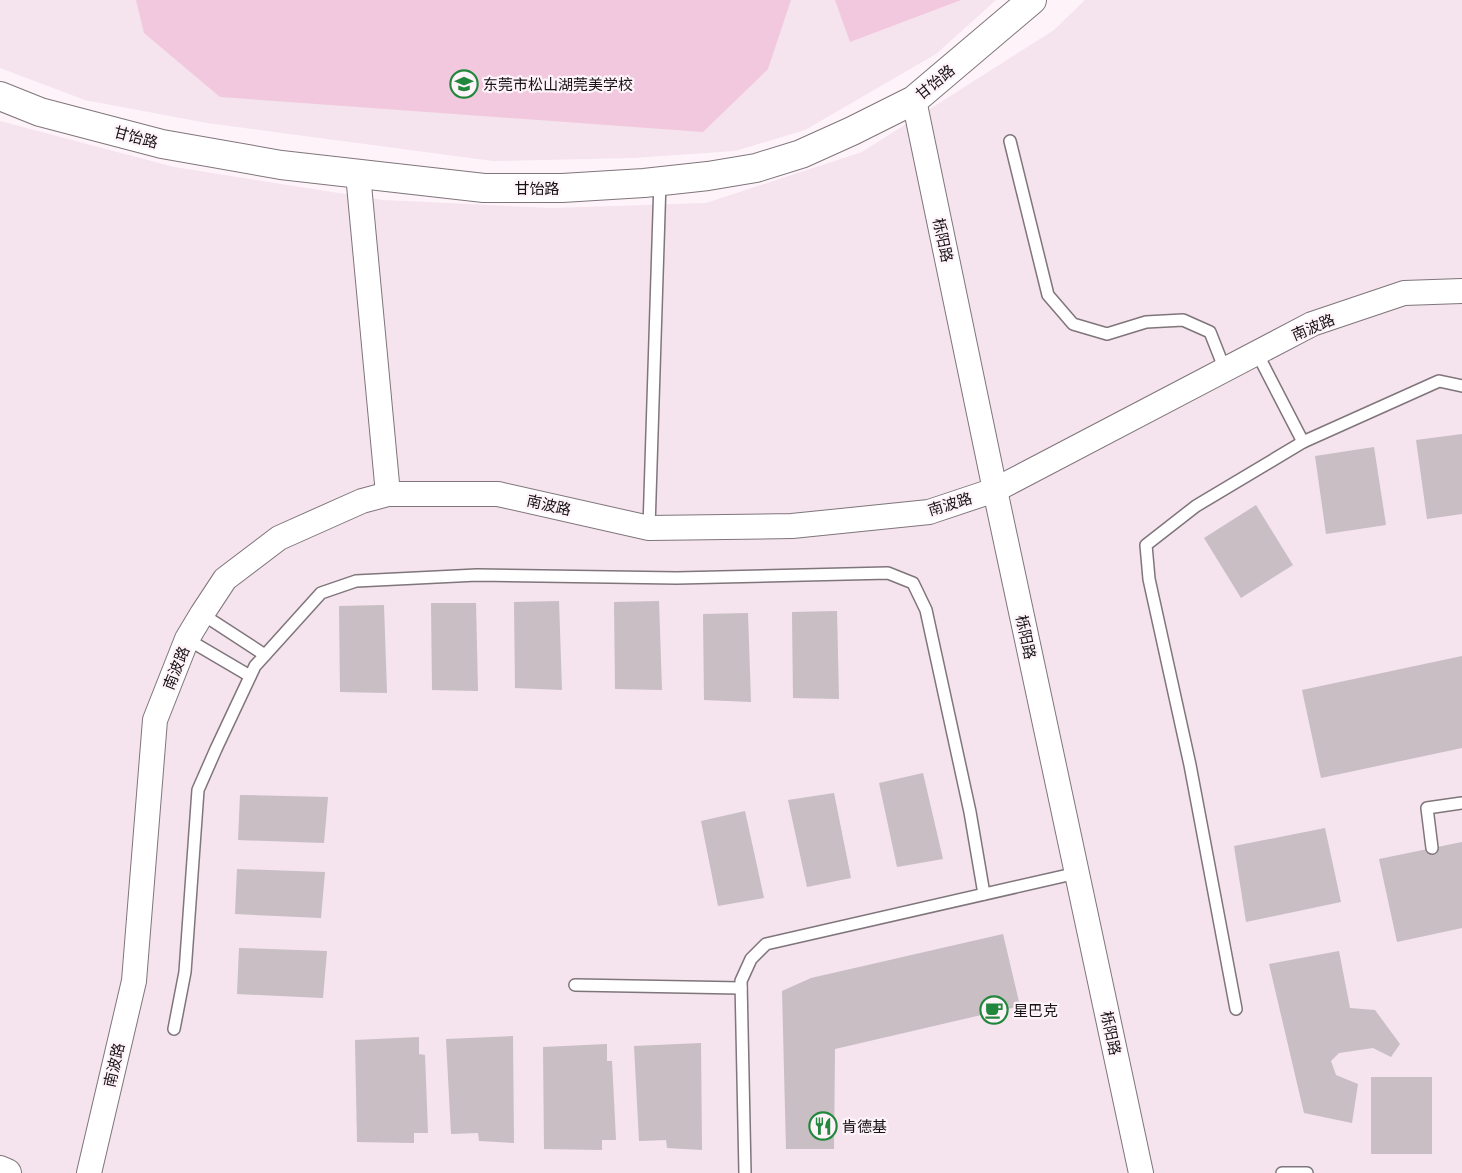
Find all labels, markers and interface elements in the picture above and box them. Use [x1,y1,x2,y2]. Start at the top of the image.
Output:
street label: 甘饴路 [910,59,960,105]
school or university icon: 东莞市松山湖莞美学校 [449,69,479,99]
place label: 东莞市松山湖莞美学校 [483,73,633,96]
street label: 甘饴路 [111,120,161,154]
street label: 甘饴路 [514,177,560,200]
street label: 栎阳路 [927,216,959,264]
street label: 南波路 [1288,308,1338,346]
street label: 南波路 [925,486,975,522]
street label: 南波路 [524,489,574,521]
street label: 栎阳路 [1010,613,1042,661]
street label: 南波路 [157,643,195,693]
cafe icon: 星巴克 [979,995,1009,1025]
place label: 星巴克 [1013,999,1058,1022]
street label: 栎阳路 [1095,1009,1127,1057]
street label: 南波路 [98,1040,130,1090]
restaurant icon: 肯德基 [808,1111,838,1141]
place label: 肯德基 [842,1115,887,1138]

